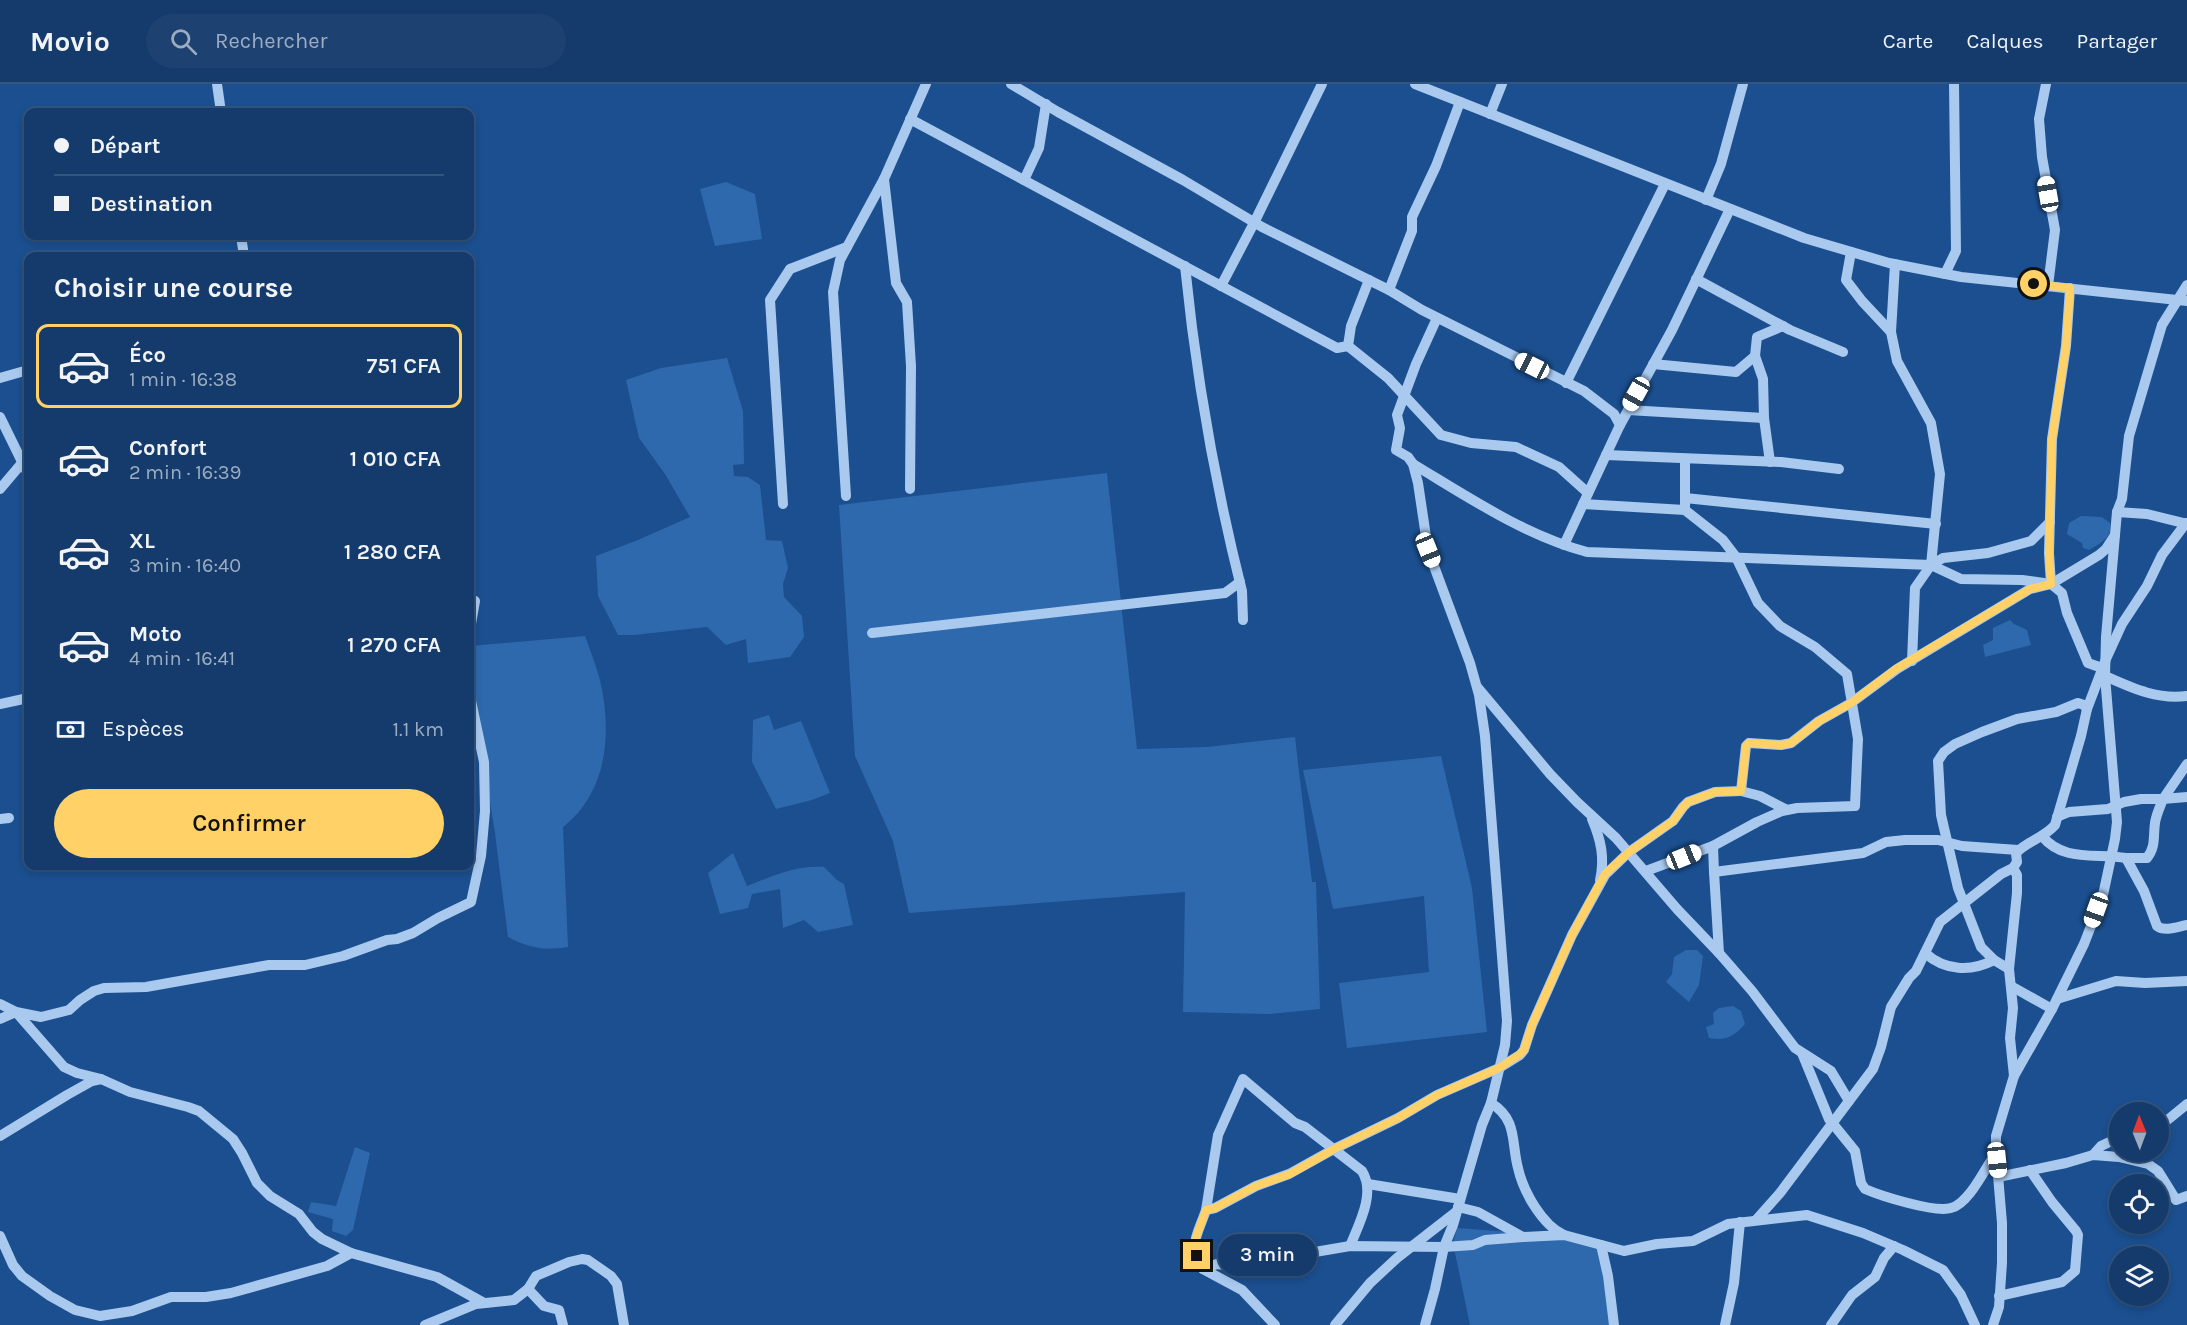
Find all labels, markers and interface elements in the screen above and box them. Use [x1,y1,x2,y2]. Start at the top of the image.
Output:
search box [146,14,566,68]
text: Movio [30,25,110,58]
icon: search [167,25,200,58]
text: Rechercher [215,28,327,54]
text: Carte [1883,29,1933,53]
text: Calques [1966,29,2044,53]
text: Partager [2077,29,2157,53]
text: Départ [90,133,160,159]
car [2036,175,2060,213]
text: Destination [90,191,213,217]
route start [2020,270,2047,297]
text: Choisir une course [54,272,293,304]
icon: car [57,339,111,393]
text: Éco [129,342,166,368]
car [1512,350,1552,382]
text: 751 CFA [367,353,441,379]
text: 1 min · 16:38 [129,368,237,391]
car [1619,374,1653,414]
icon: car [57,432,111,486]
text: Confort [129,435,207,461]
text: 1 010 CFA [350,446,441,472]
text: 2 min · 16:39 [129,461,241,484]
icon: car [57,525,111,579]
text: XL [129,528,155,554]
car [1413,530,1443,570]
text: 1 280 CFA [344,539,441,565]
text: 3 min · 16:40 [129,554,241,577]
icon: car [57,618,111,672]
text: Moto [129,621,182,647]
text: 1 270 CFA [347,632,441,658]
text: 4 min · 16:41 [129,647,235,670]
icon: cash [54,713,87,746]
text: Espèces [102,716,184,742]
text: 1.1 km [392,718,444,741]
button: Confirmer [54,789,444,858]
car [1664,842,1704,872]
car [2081,890,2111,930]
north arrow [2109,1102,2169,1162]
map controls [2109,1102,2169,1306]
car [1986,1141,2008,1179]
button: locate [2109,1174,2169,1234]
callout: 3 min [1218,1235,1317,1277]
route end [1183,1242,1210,1269]
text: 3 min [1240,1243,1295,1266]
button: layers [2109,1246,2169,1306]

